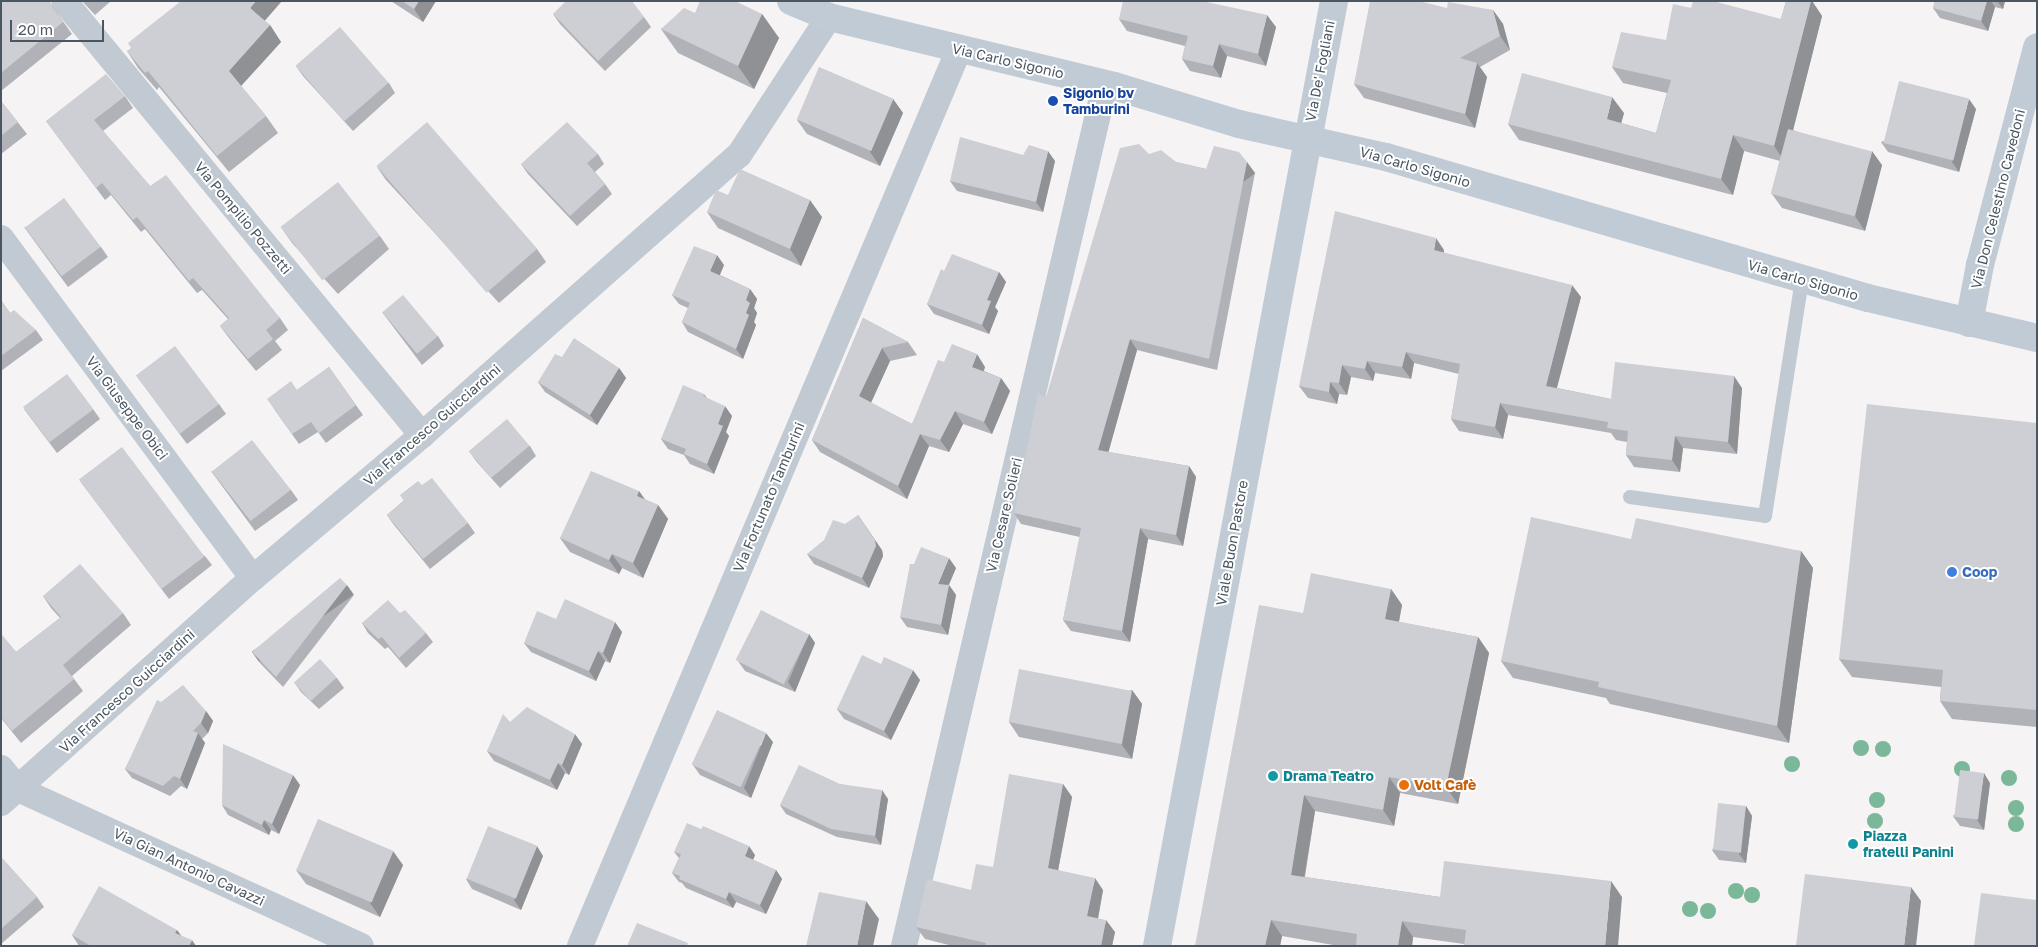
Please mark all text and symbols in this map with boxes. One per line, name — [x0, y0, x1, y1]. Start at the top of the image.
scale bar — [12, 10, 106, 42]
street label: Via De' Fogliani — [1302, 19, 1338, 123]
text: 20 m — [18, 20, 53, 38]
street label: Via Carlo Sigonio — [950, 40, 1066, 82]
place label: Sigonio bv Tamburini — [1063, 85, 1134, 118]
marker: Sigonio bv Tamburini — [1047, 95, 1059, 107]
street label: Via Don Celestino Cavedoni — [1968, 107, 2028, 291]
street label: Via Carlo Sigonio — [1358, 143, 1472, 191]
street label: Via Pompilio Pozzetti — [191, 158, 295, 278]
street label: Via Carlo Sigonio — [1746, 256, 1860, 304]
street label: Via Giuseppe Obici — [83, 353, 171, 463]
street label: Via Francesco Guicciardini — [360, 361, 504, 489]
street label: Via Fortunato Tamburini — [730, 420, 808, 574]
street label: Via Cesare Solieri — [983, 456, 1025, 574]
street label: Viale Buon Pastore — [1213, 479, 1251, 607]
place label: Coop — [1962, 564, 1997, 580]
marker: Coop — [1946, 566, 1958, 578]
street label: Via Francesco Guicciardini — [56, 626, 198, 756]
place label: Drama Teatro — [1283, 768, 1374, 784]
marker: Drama Teatro — [1267, 770, 1279, 782]
place label: Volt Cafè — [1414, 777, 1476, 793]
marker: Volt Cafè — [1398, 779, 1410, 791]
street label: Via Gian Antonio Cavazzi — [111, 825, 267, 909]
place label: Piazza fratelli Panini — [1863, 828, 1954, 860]
marker: Piazza fratelli Panini — [1847, 838, 1859, 850]

